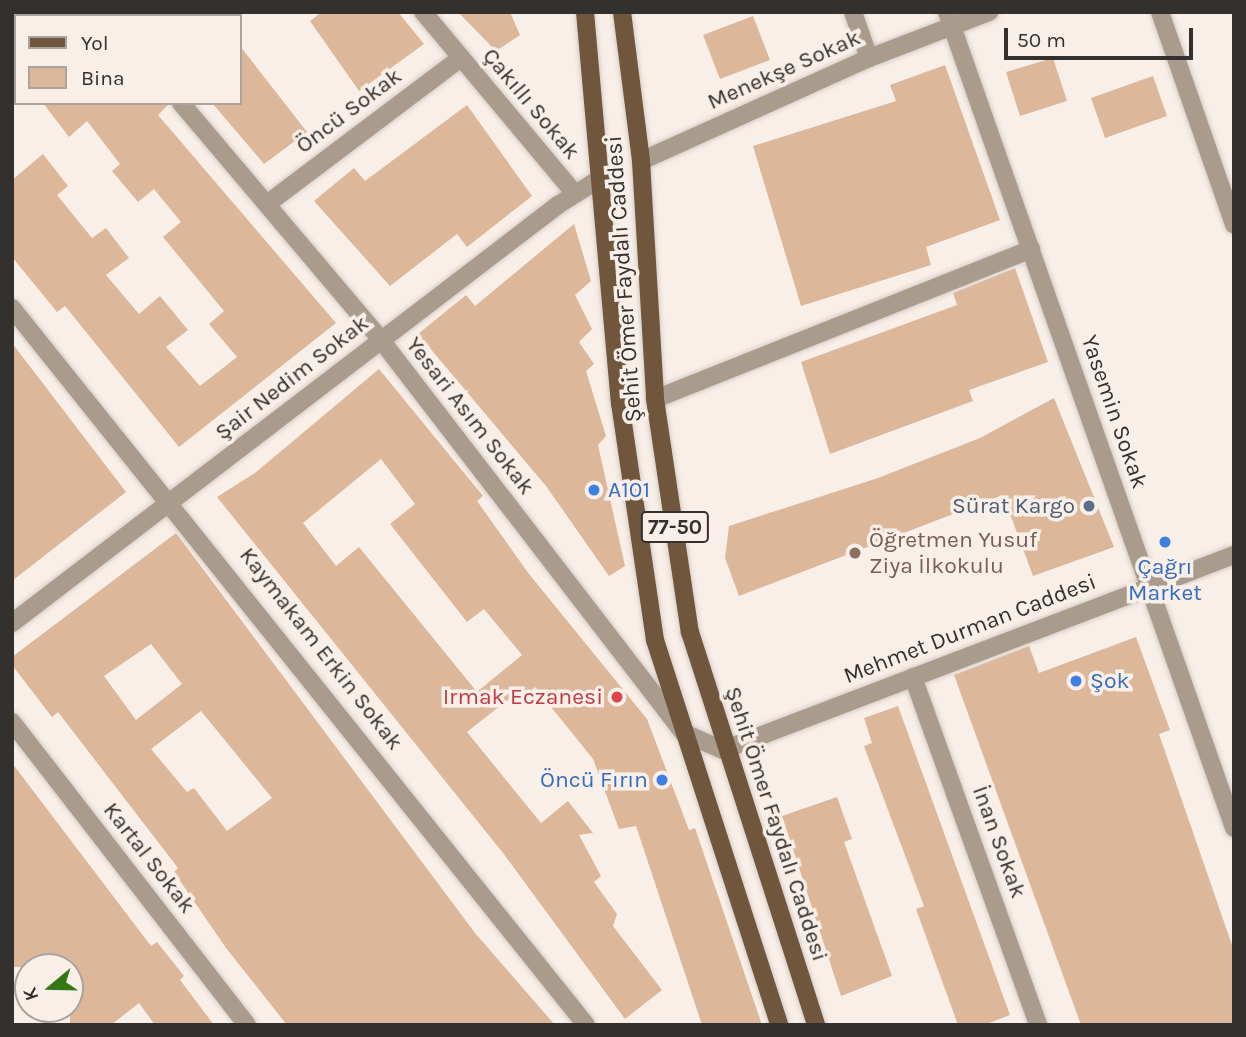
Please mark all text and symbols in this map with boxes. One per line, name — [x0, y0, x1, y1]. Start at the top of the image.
legend — [14, 14, 242, 105]
scale bar — [1008, 14, 1197, 58]
street label: Menekşe Sokak — [703, 24, 865, 116]
text: 50 m — [1017, 28, 1066, 52]
text: Yol — [81, 31, 109, 55]
street label: Çakıllı Sokak — [476, 43, 586, 165]
street label: Öncü Sokak — [291, 62, 407, 160]
text: Bina — [81, 66, 125, 90]
street label: Şehit Ömer Faydalı Caddesi — [600, 135, 648, 423]
street label: Şair Nedim Sokak — [210, 309, 374, 447]
street label: Yesari Asım Sokak — [400, 332, 540, 500]
street label: Yasemin Sokak — [1075, 332, 1153, 492]
place label: A101 — [608, 476, 650, 504]
marker: A101 — [586, 482, 602, 498]
place label: Sürat Kargo — [952, 492, 1075, 520]
marker: Sürat Kargo — [1081, 498, 1097, 514]
road number: 77-50 — [640, 510, 710, 544]
place label: Öğretmen Yusuf Ziya İlkokulu — [869, 526, 1037, 580]
marker: Çağrı Market — [1157, 534, 1173, 550]
street label: Kaymakam Erkin Sokak — [233, 542, 409, 756]
marker: Öğretmen Yusuf Ziya İlkokulu — [847, 545, 863, 561]
place label: Çağrı Market — [1128, 553, 1202, 607]
street label: Mehmet Durman Caddesi — [840, 568, 1100, 690]
place label: Şok — [1090, 667, 1129, 695]
marker: Şok — [1068, 673, 1084, 689]
place label: Irmak Eczanesi — [443, 683, 603, 711]
street label: Şehit Ömer Faydalı Caddesi — [719, 683, 833, 965]
marker: Irmak Eczanesi — [609, 689, 625, 705]
place label: Öncü Fırın — [540, 766, 648, 794]
marker: Öncü Fırın — [654, 772, 670, 788]
street label: İnan Sokak — [966, 782, 1032, 902]
street label: Kartal Sokak — [97, 797, 201, 919]
north arrow — [14, 953, 84, 1023]
text: K — [19, 985, 43, 1004]

